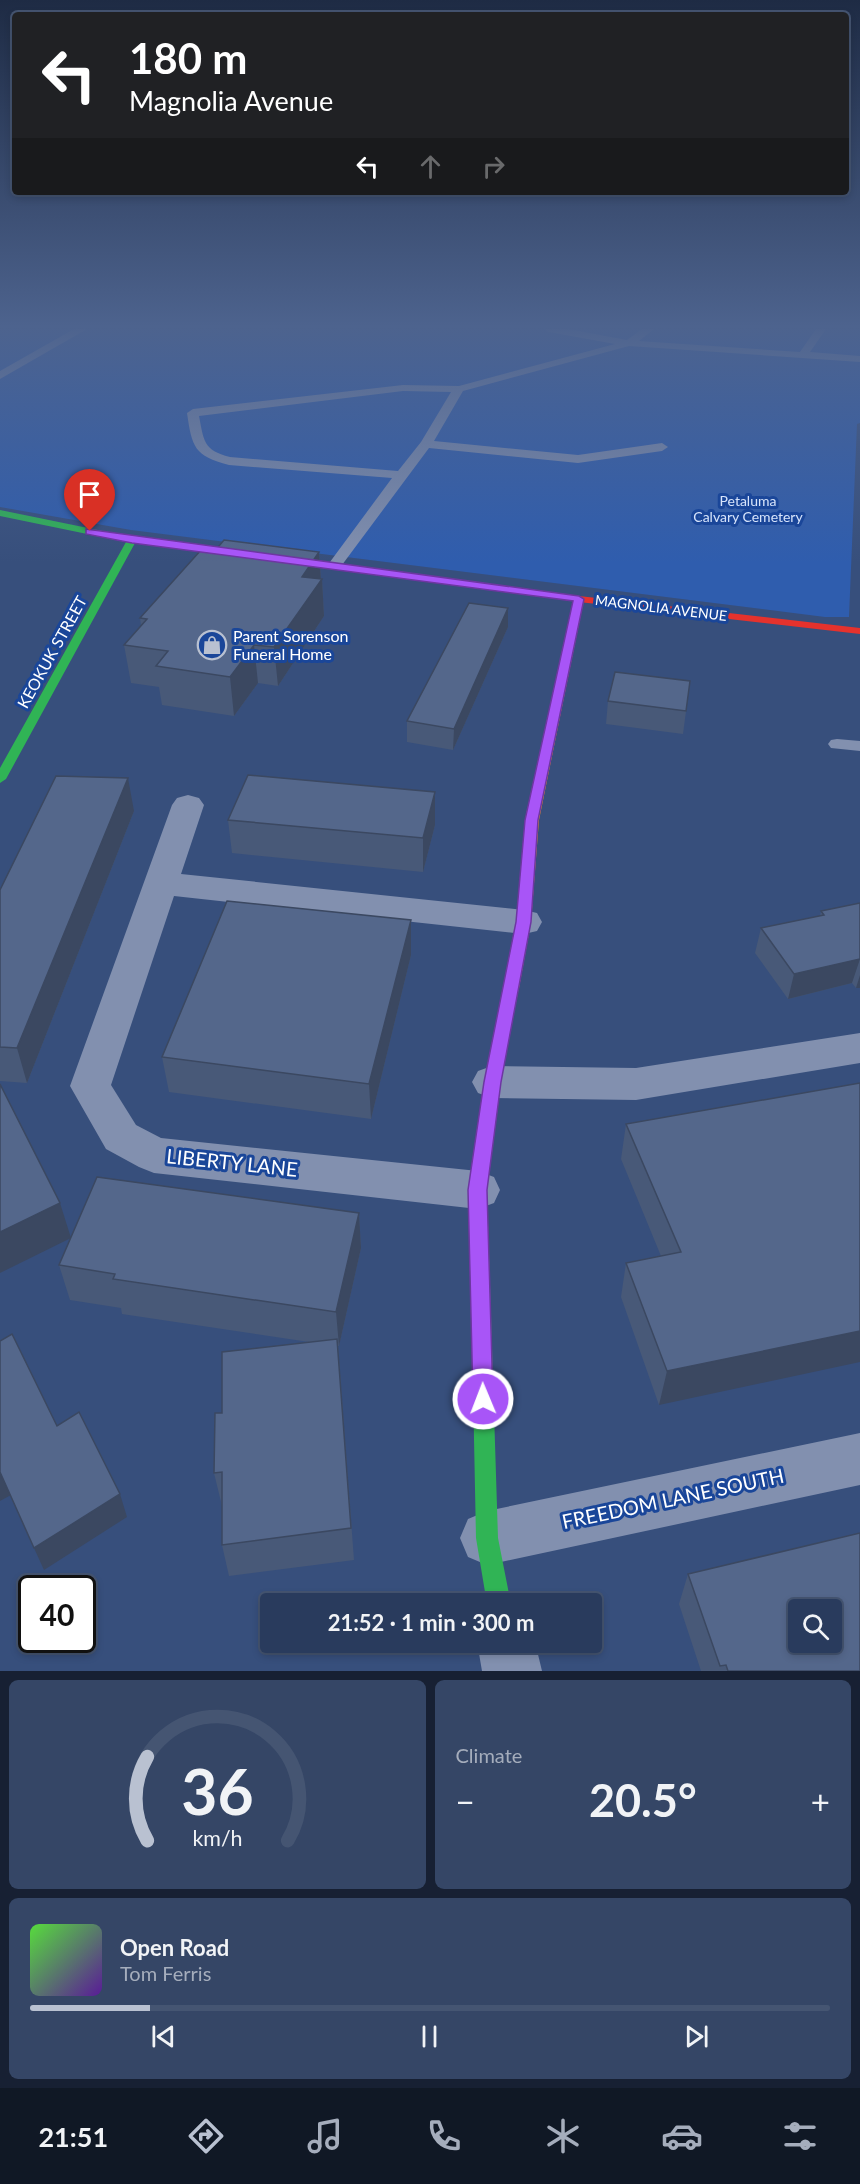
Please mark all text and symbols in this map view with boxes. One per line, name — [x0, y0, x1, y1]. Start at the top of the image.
text: 180 m — [129, 33, 247, 83]
icon: left — [30, 36, 108, 114]
text: Magnolia Avenue — [129, 84, 333, 117]
icon: left — [351, 150, 384, 183]
icon: ahead — [414, 150, 447, 183]
icon: right — [477, 150, 510, 183]
pin — [64, 469, 115, 531]
icon: arrive — [73, 478, 106, 511]
park label: Petaluma Calvary Cemetery — [693, 492, 803, 525]
street label: MAGNOLIA AVENUE — [594, 591, 728, 624]
street label: KEOKUK STREET — [13, 592, 91, 711]
place label: Parent Sorenson Funeral Home — [233, 626, 348, 663]
shop icon: Parent Sorenson Funeral Home — [196, 629, 228, 661]
street label: LIBERTY LANE — [165, 1143, 299, 1181]
position arrow — [451, 1367, 515, 1431]
street label: FREEDOM LANE SOUTH — [560, 1463, 786, 1533]
speed limit sign: 40 — [18, 1575, 96, 1653]
map controls — [788, 1599, 842, 1653]
button: search — [788, 1599, 842, 1653]
text: 21:52 · 1 min · 300 m — [328, 1609, 534, 1636]
text: Climate — [456, 1743, 522, 1767]
text: 36 — [181, 1753, 253, 1828]
text: 20.5° — [589, 1773, 697, 1827]
text: − — [456, 1781, 475, 1821]
text: + — [811, 1781, 830, 1821]
text: km/h — [192, 1826, 242, 1852]
text: Open Road — [120, 1934, 229, 1961]
text: Tom Ferris — [120, 1961, 211, 1985]
icon: previous — [147, 2020, 180, 2053]
icon: pause — [413, 2020, 446, 2053]
icon: next — [680, 2020, 713, 2053]
icon: directions — [185, 2115, 227, 2157]
icon: music — [304, 2115, 346, 2157]
icon: phone — [423, 2115, 465, 2157]
icon: climate — [542, 2115, 584, 2157]
icon: car — [661, 2115, 703, 2157]
icon: filters — [779, 2115, 821, 2157]
text: 21:51 — [38, 2120, 108, 2153]

